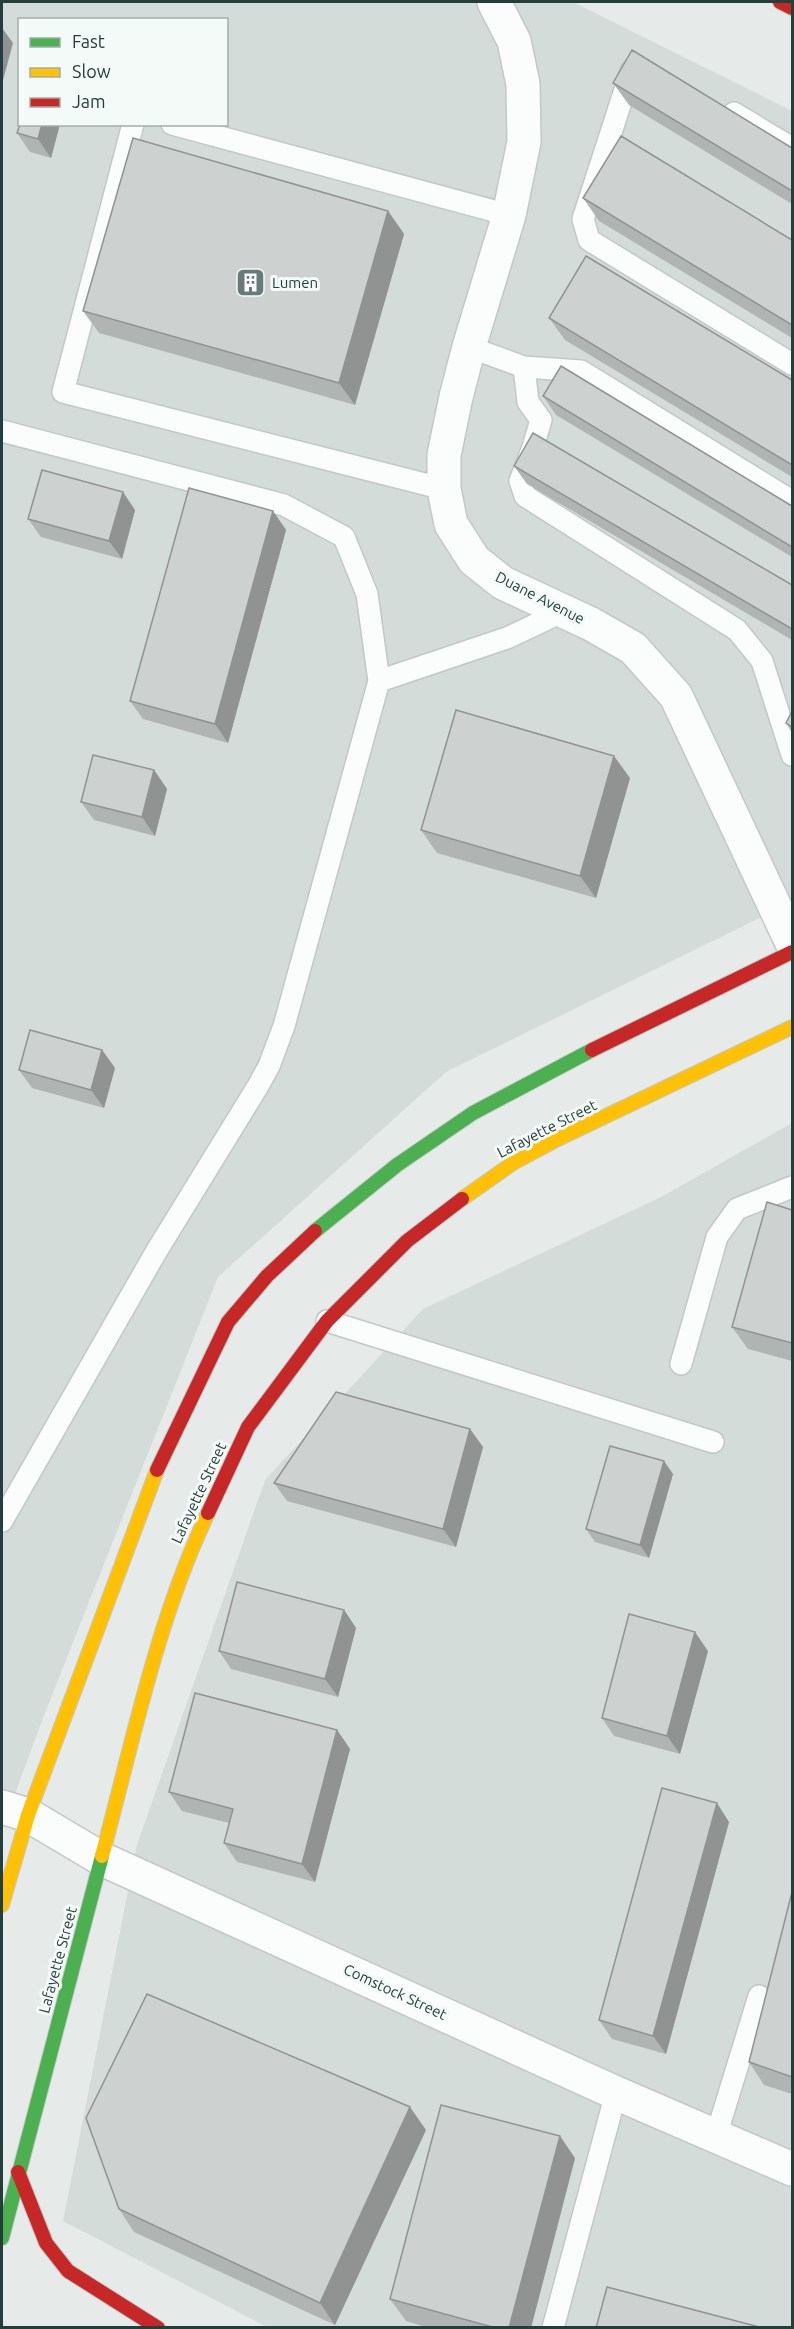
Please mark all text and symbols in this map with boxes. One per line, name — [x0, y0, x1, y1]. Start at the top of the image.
legend — [18, 18, 228, 126]
text: Fast — [72, 31, 105, 51]
text: Slow — [72, 61, 111, 81]
text: Jam — [72, 91, 106, 111]
building icon: Lumen — [235, 267, 267, 299]
place label: Lumen — [272, 274, 318, 291]
street label: Duane Avenue — [493, 568, 588, 627]
street label: Lafayette Street — [494, 1096, 600, 1161]
street label: Lafayette Street — [168, 1439, 229, 1546]
street label: Lafayette Street — [35, 1905, 80, 2015]
street label: Comstock Street — [341, 1960, 450, 2023]

